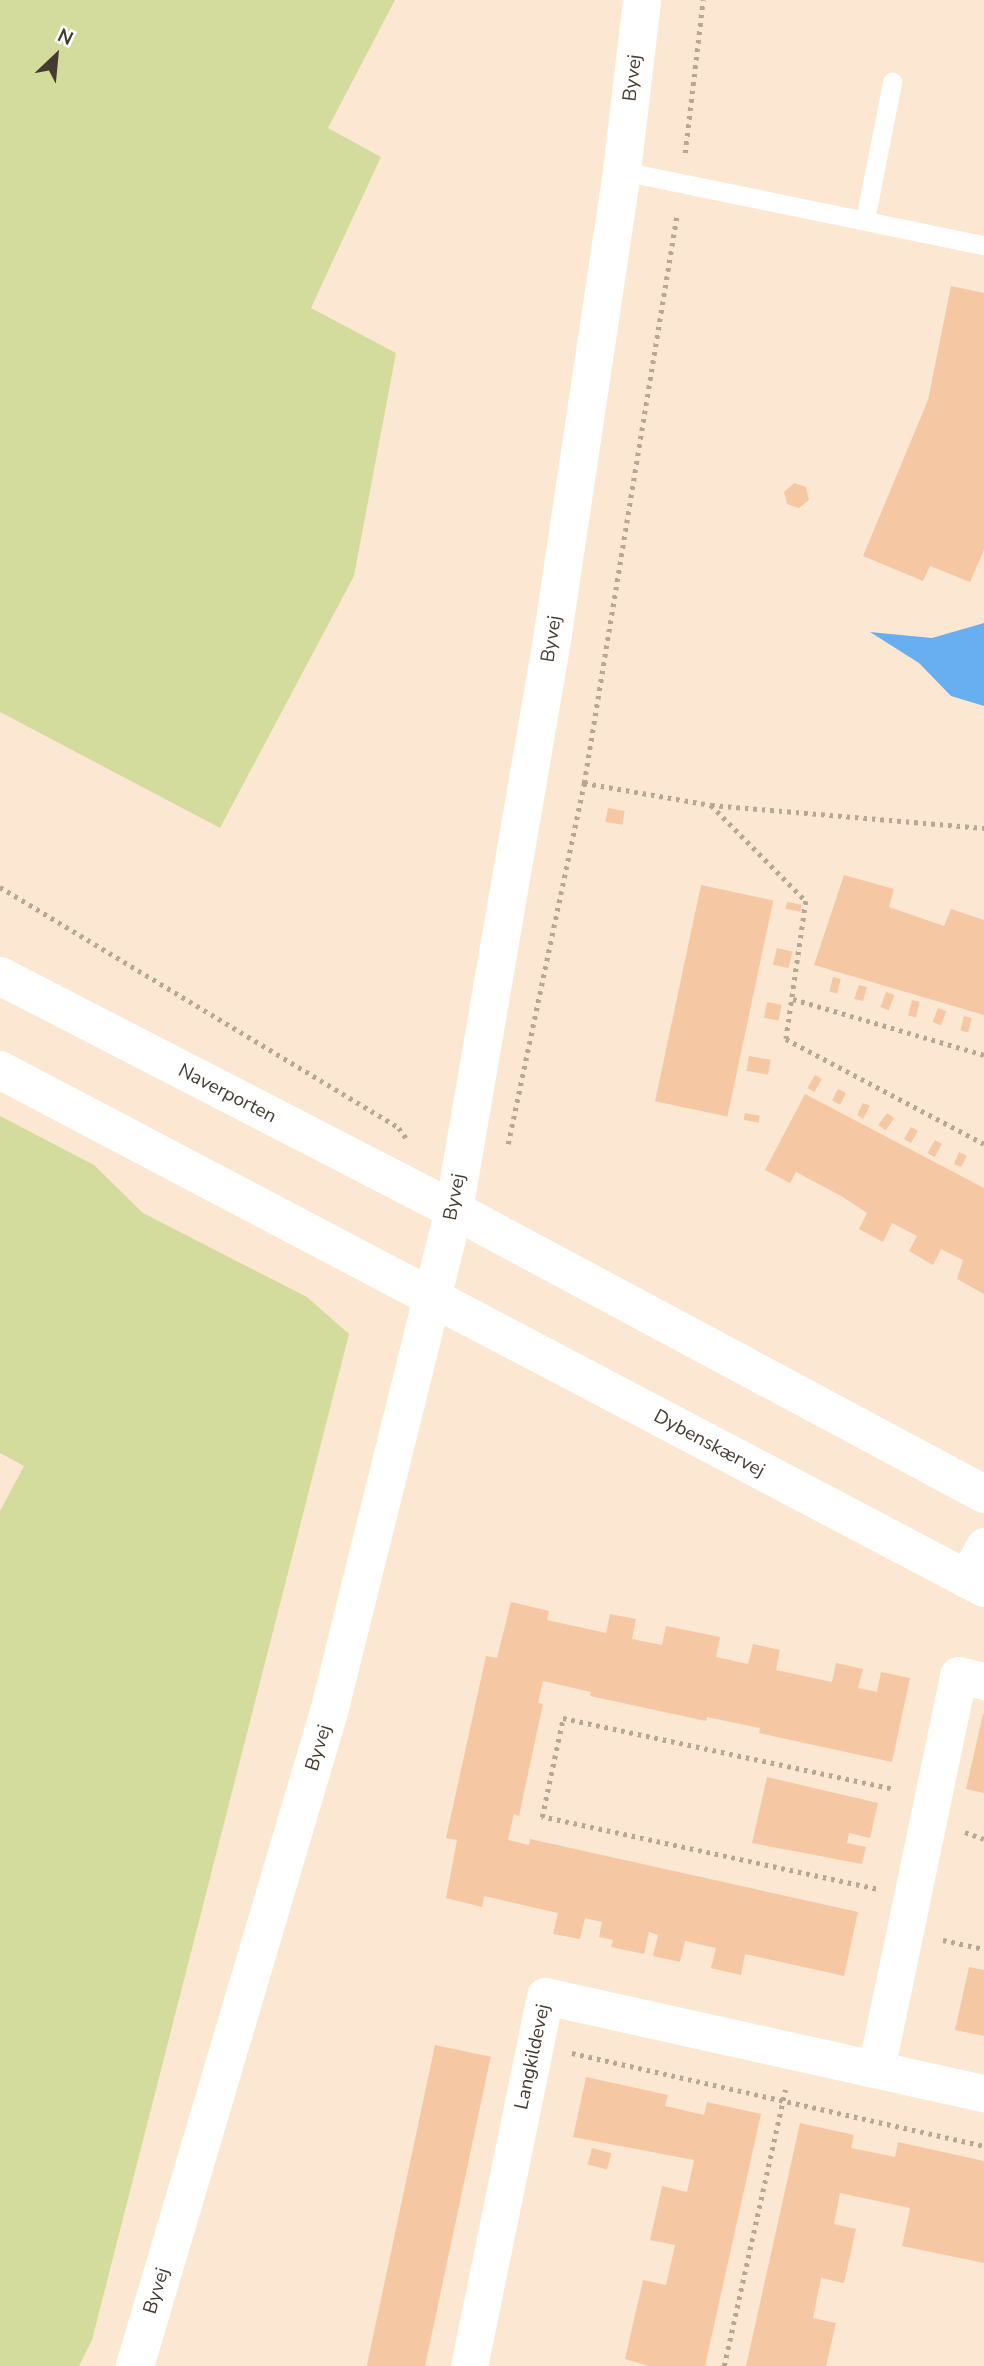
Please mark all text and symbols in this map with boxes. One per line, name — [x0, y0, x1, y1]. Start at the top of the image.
north arrow — [21, 21, 91, 91]
text: N — [53, 22, 77, 52]
street label: Byvej — [619, 53, 647, 103]
street label: Byvej — [537, 614, 567, 664]
street label: Naverporten — [174, 1060, 280, 1128]
street label: Byvej — [439, 1172, 471, 1222]
street label: Dybenskærvej — [650, 1405, 768, 1483]
street label: Byvej — [301, 1722, 337, 1774]
street label: Langkildevej — [511, 2002, 555, 2112]
street label: Byvej — [139, 2265, 175, 2317]

